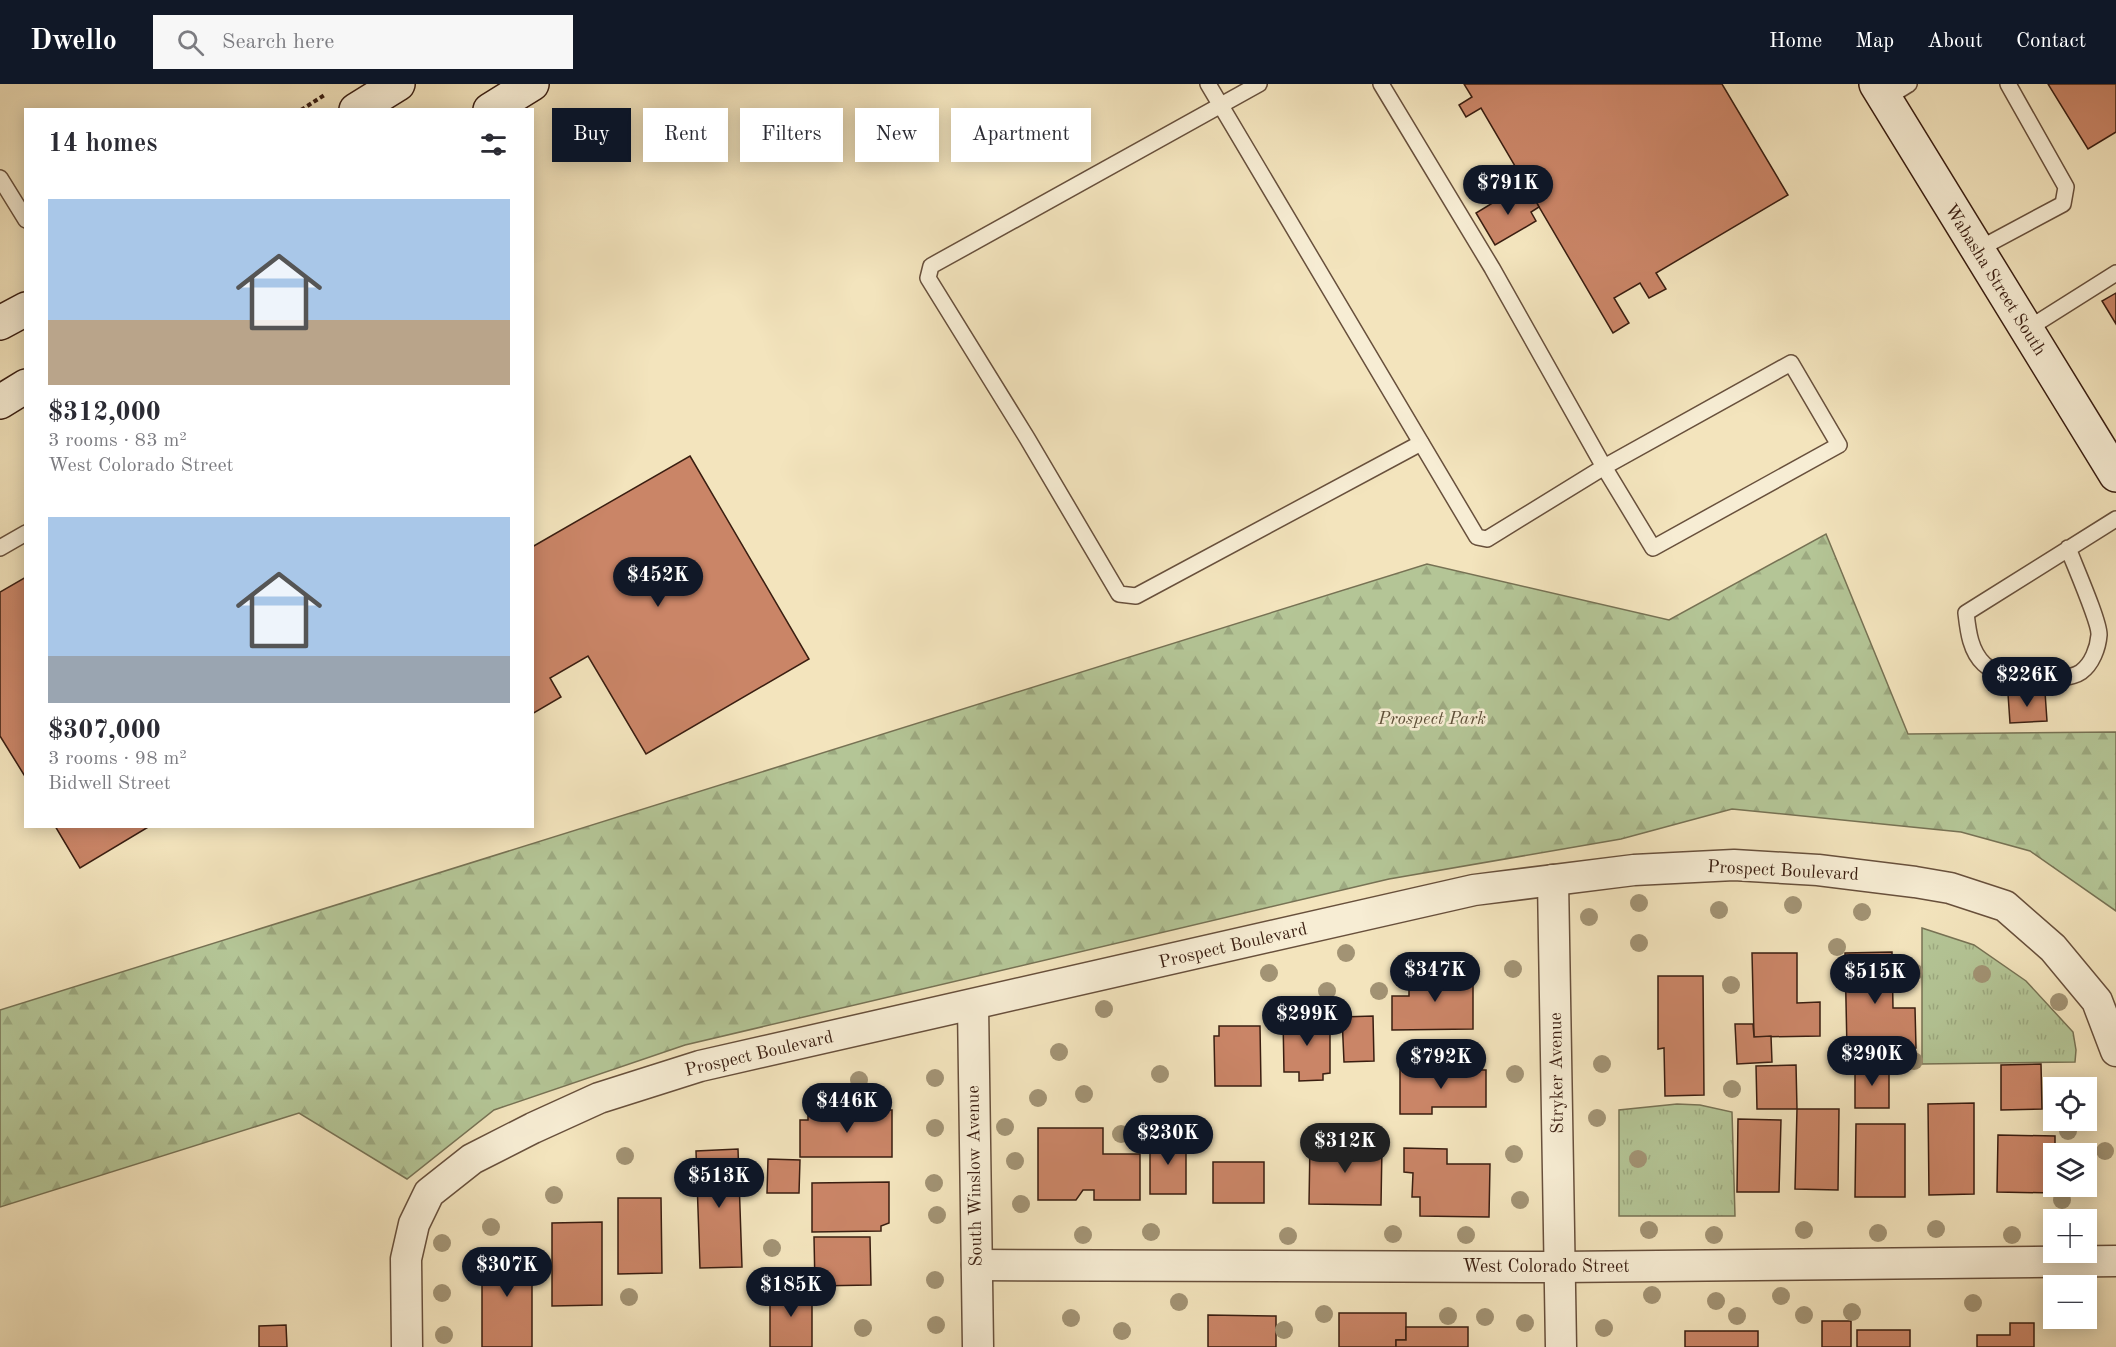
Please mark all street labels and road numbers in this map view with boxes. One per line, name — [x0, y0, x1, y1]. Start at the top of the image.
street label: Wabasha Street South — [1941, 201, 2049, 359]
street label: Prospect Boulevard — [1707, 858, 1859, 884]
street label: Prospect Boulevard — [1157, 920, 1309, 972]
street label: Stryker Avenue — [1547, 1012, 1567, 1134]
street label: Prospect Boulevard — [683, 1028, 835, 1080]
street label: South Winslow Avenue — [964, 1085, 986, 1267]
street label: West Colorado Street — [1462, 1258, 1630, 1276]

